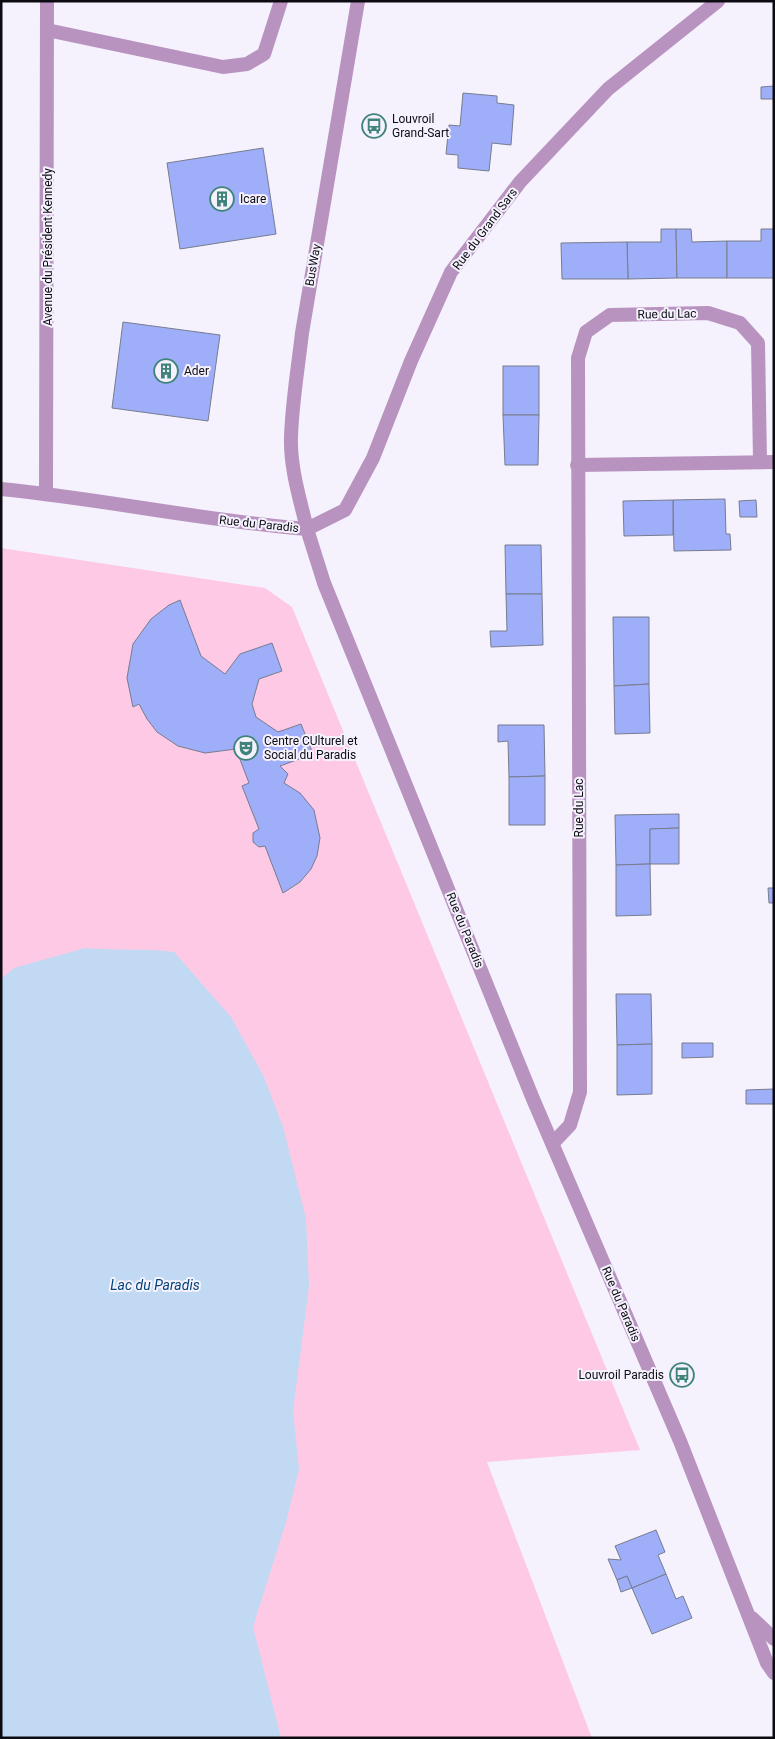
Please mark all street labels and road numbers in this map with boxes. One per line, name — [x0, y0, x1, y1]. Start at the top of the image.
street label: Avenue du Président Kennedy — [41, 168, 55, 326]
street label: Rue du Grand Sars — [450, 185, 520, 273]
street label: BusWay — [302, 242, 324, 287]
street label: Rue du Lac — [637, 306, 697, 322]
street label: Rue du Paradis — [218, 513, 300, 535]
street label: Rue du Lac — [572, 779, 586, 837]
street label: Rue du Paradis — [444, 890, 486, 970]
street label: Rue du Paradis — [599, 1264, 643, 1344]

